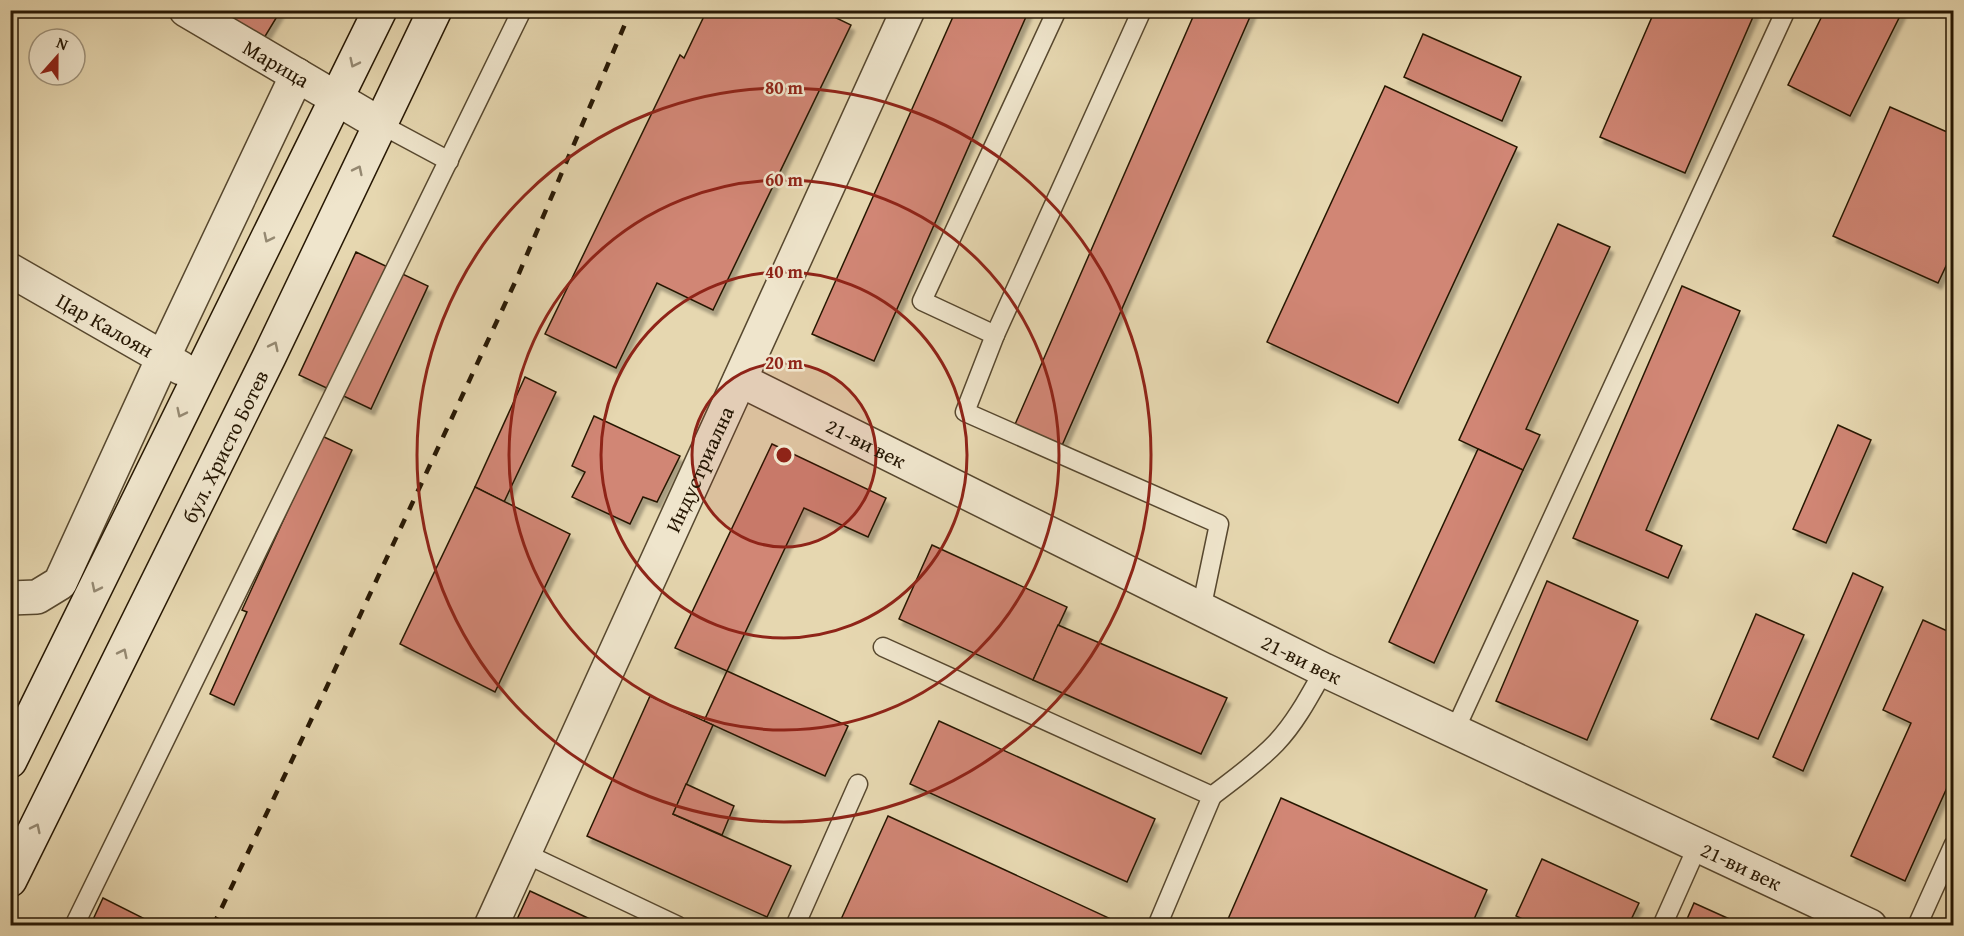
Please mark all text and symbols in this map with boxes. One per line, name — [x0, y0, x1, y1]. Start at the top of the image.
north arrow — [27, 27, 87, 87]
text: N — [53, 30, 72, 56]
street label: Марица — [238, 32, 316, 95]
one-way arrow — [350, 57, 361, 67]
text: 80 m — [765, 74, 804, 101]
one-way arrow — [351, 166, 363, 177]
text: 60 m — [765, 166, 804, 193]
one-way arrow — [263, 232, 275, 243]
text: 40 m — [765, 258, 804, 285]
street label: Цар Калоян — [51, 285, 160, 365]
one-way arrow — [267, 342, 279, 353]
text: 20 m — [765, 349, 804, 376]
street label: бул. Христо Ботев — [174, 364, 276, 528]
street label: Индустриална — [657, 401, 741, 537]
one-way arrow — [177, 406, 189, 417]
street label: 21-ви век — [821, 410, 912, 476]
centre of rings — [774, 445, 794, 465]
one-way arrow — [92, 582, 104, 593]
street label: 21-ви век — [1256, 626, 1347, 692]
one-way arrow — [115, 648, 127, 659]
one-way arrow — [29, 823, 41, 834]
street label: 21-ви век — [1696, 833, 1787, 898]

